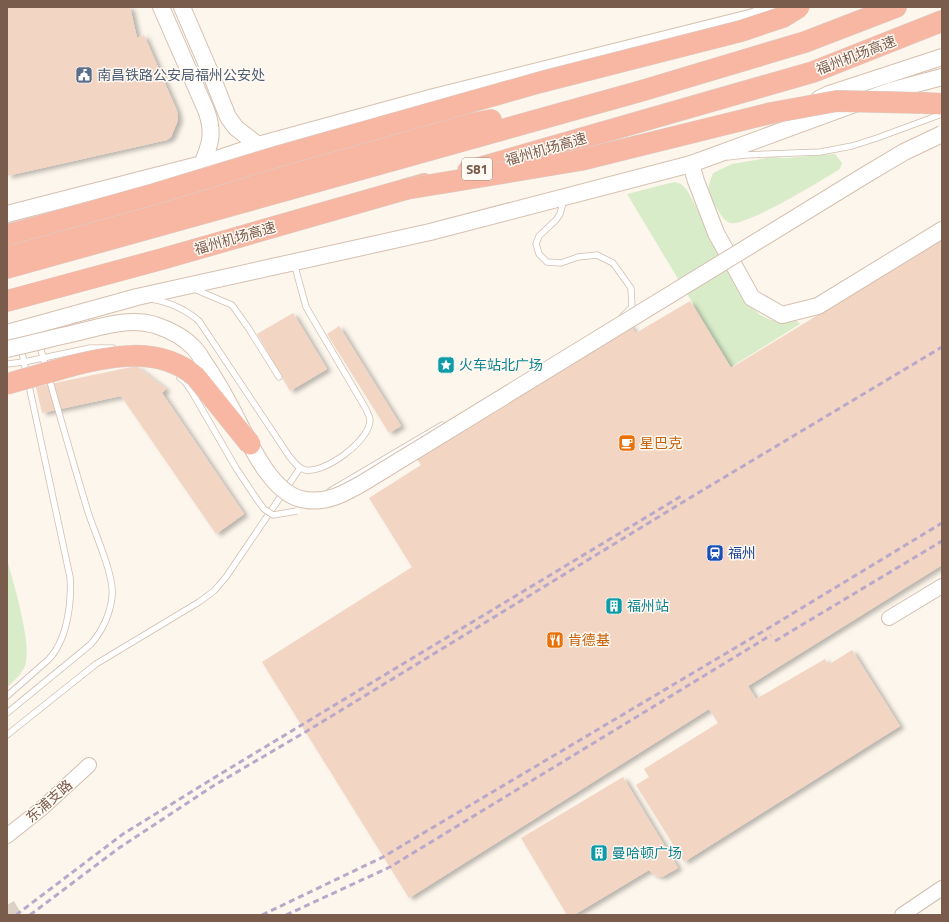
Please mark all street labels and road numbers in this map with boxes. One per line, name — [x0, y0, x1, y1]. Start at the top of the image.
street label: 福州机场高速 — [813, 30, 899, 79]
street label: 福州机场高速 — [503, 127, 589, 170]
road number: S81 — [462, 158, 492, 180]
street label: 福州机场高速 — [192, 216, 278, 259]
street label: 东浦支路 — [21, 774, 77, 827]

